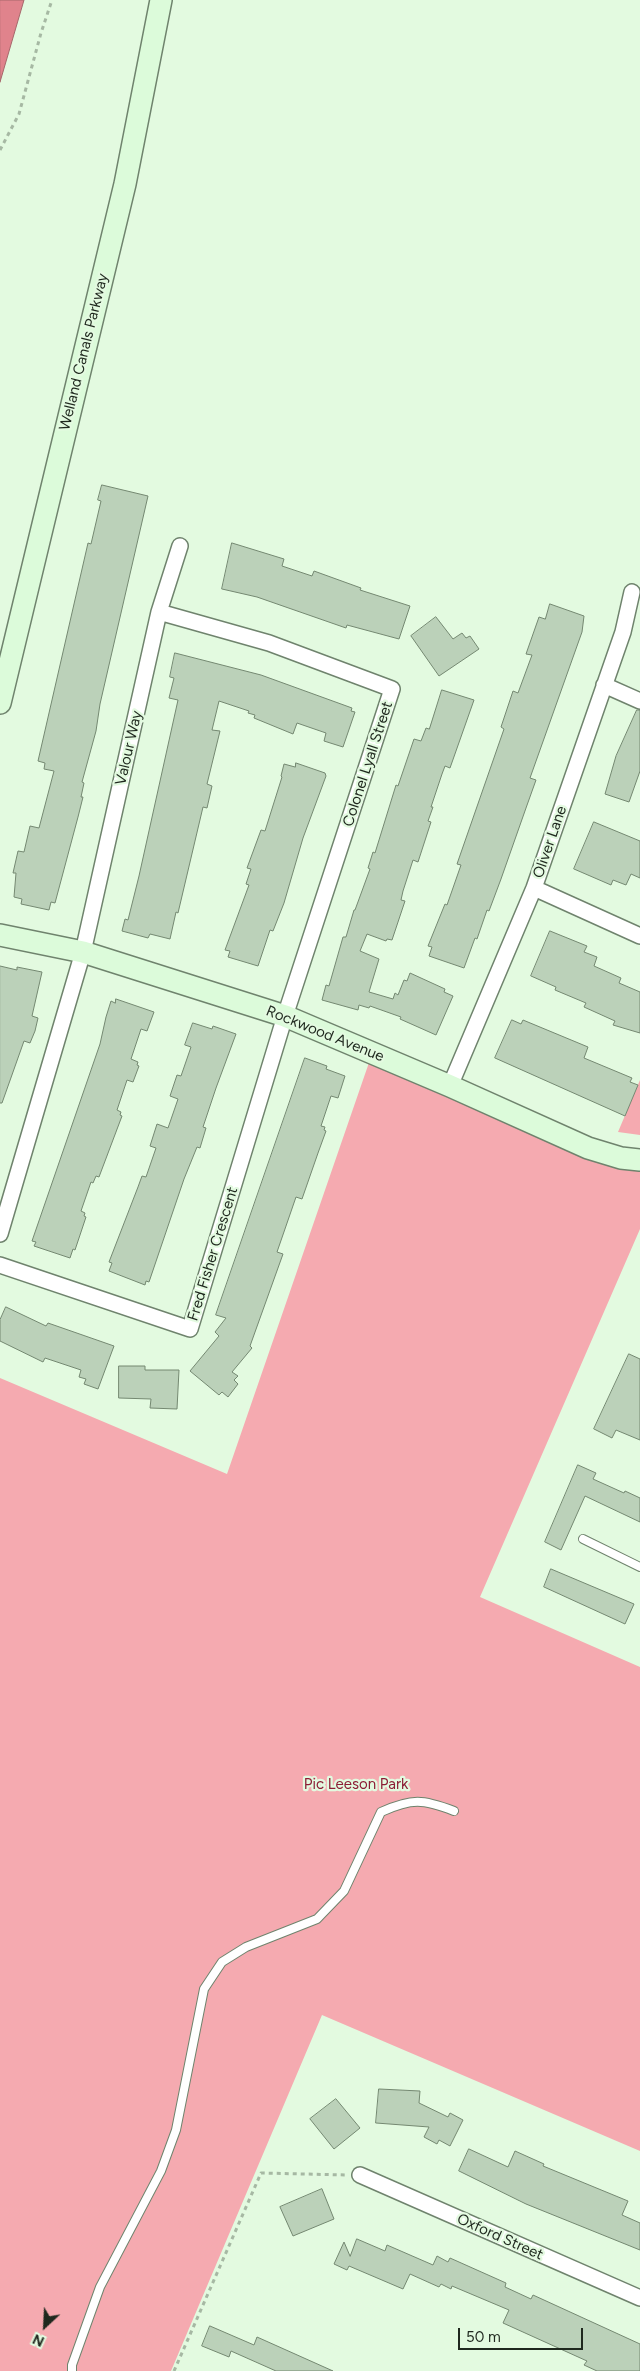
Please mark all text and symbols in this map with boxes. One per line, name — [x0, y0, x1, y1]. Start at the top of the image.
street label: Welland Canals Parkway — [56, 272, 112, 432]
street label: Colonel Lyall Street — [339, 699, 397, 829]
street label: Valour Way — [112, 709, 146, 787]
street label: Oliver Lane — [529, 804, 571, 880]
street label: Rockwood Avenue — [263, 1002, 387, 1066]
street label: Fred Fisher Crescent — [184, 1185, 242, 1323]
park label: Pic Leeson Park — [304, 1776, 408, 1794]
street label: Oxford Street — [454, 2210, 546, 2264]
north arrow — [20, 2301, 70, 2351]
scale bar — [460, 2318, 585, 2350]
text: 50 m — [466, 2328, 501, 2346]
text: N — [30, 2330, 47, 2350]

